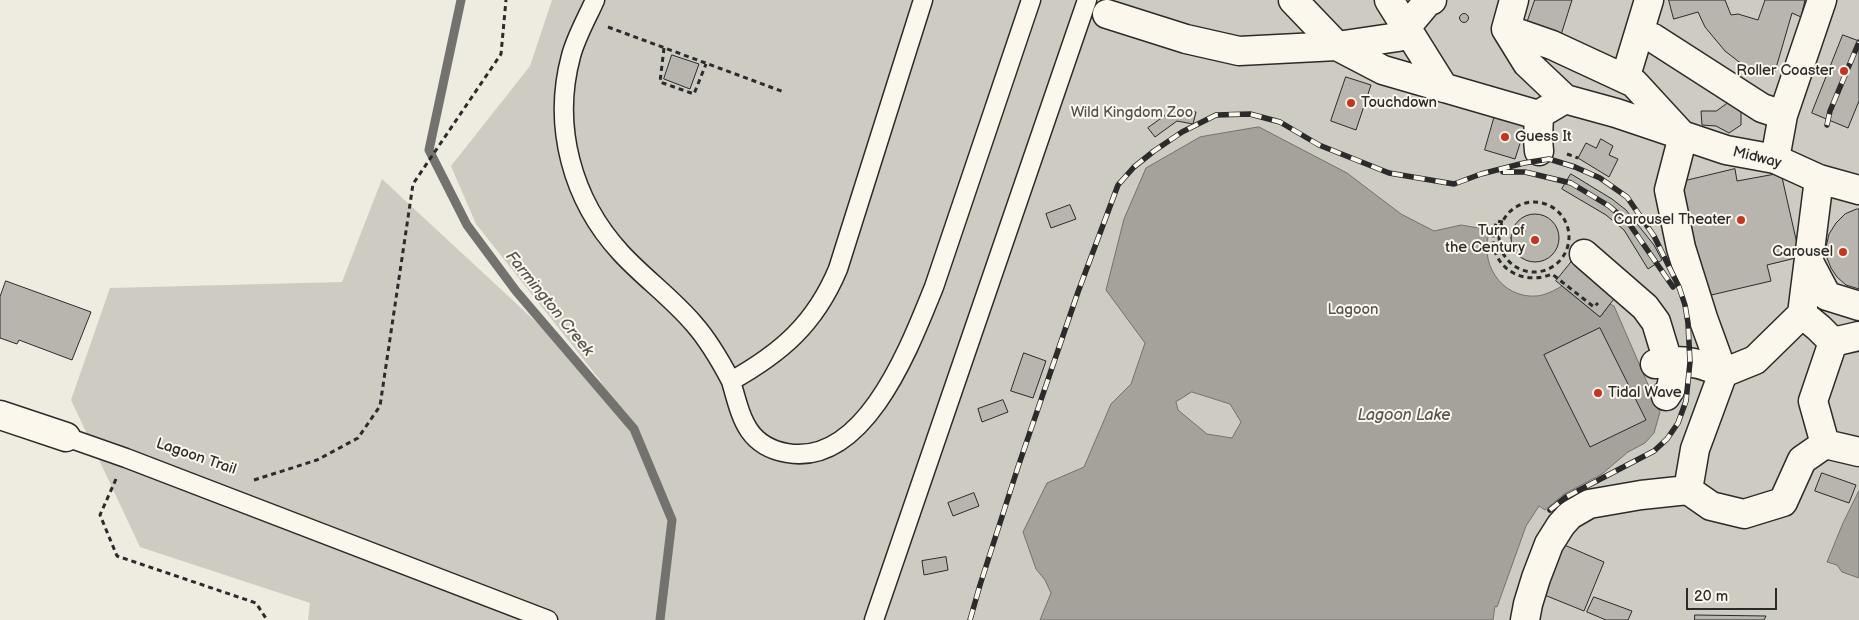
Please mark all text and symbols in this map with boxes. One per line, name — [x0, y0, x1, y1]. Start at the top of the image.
place label: Roller Coaster — [1736, 62, 1834, 80]
marker: Roller Coaster — [1838, 65, 1850, 77]
place label: Touchdown — [1361, 94, 1437, 112]
marker: Touchdown — [1345, 97, 1357, 109]
park label: Wild Kingdom Zoo — [1071, 104, 1193, 122]
place label: Guess It — [1515, 128, 1572, 146]
marker: Guess It — [1499, 131, 1511, 143]
street label: Midway — [1731, 143, 1783, 173]
place label: Carousel Theater — [1614, 211, 1731, 229]
marker: Carousel Theater — [1735, 214, 1747, 226]
place label: Turn of the Century — [1445, 222, 1525, 257]
marker: Turn of the Century — [1529, 234, 1541, 246]
place label: Carousel — [1772, 243, 1833, 261]
marker: Carousel — [1837, 246, 1849, 258]
water label: Farmington Creek — [501, 248, 597, 360]
park label: Lagoon — [1328, 301, 1378, 319]
place label: Tidal Wave — [1608, 384, 1682, 402]
marker: Tidal Wave — [1592, 387, 1604, 399]
water label: Lagoon Lake — [1358, 406, 1450, 426]
street label: Lagoon Trail — [154, 435, 238, 479]
scale bar — [1689, 578, 1780, 610]
text: 20 m — [1694, 587, 1728, 606]

